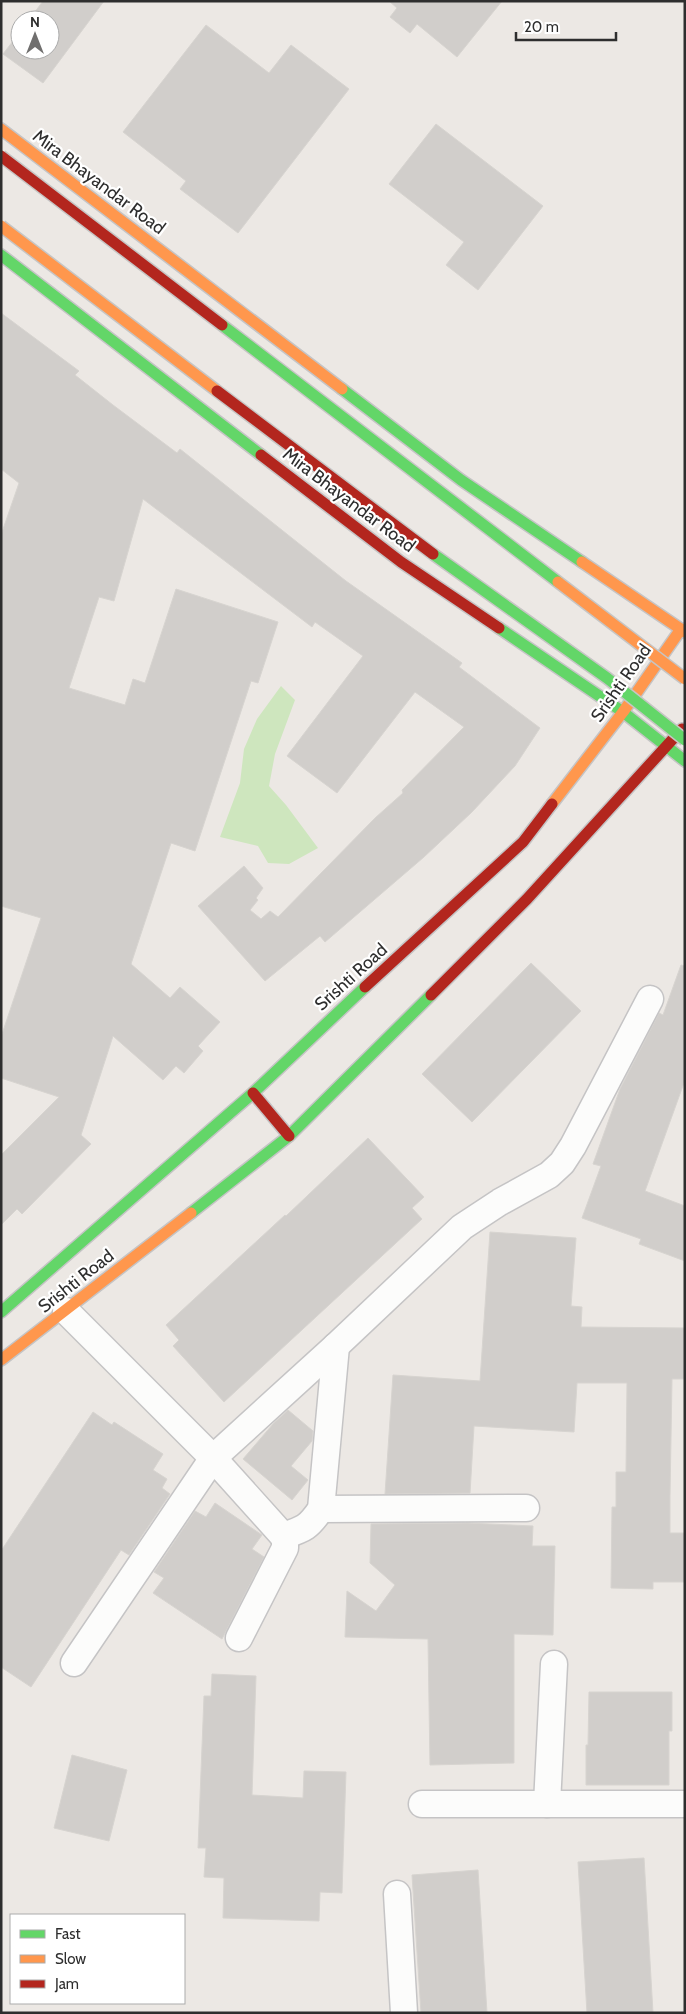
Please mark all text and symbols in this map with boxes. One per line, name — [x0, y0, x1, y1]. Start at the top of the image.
north arrow — [10, 10, 60, 60]
scale bar — [516, 10, 616, 42]
text: N — [30, 13, 40, 31]
text: 20 m — [524, 18, 559, 36]
street label: Mira Bhayandar Road — [28, 125, 170, 239]
street label: Mira Bhayandar Road — [278, 443, 420, 557]
street label: Srishti Road — [586, 640, 656, 726]
street label: Srishti Road — [310, 939, 392, 1015]
street label: Srishti Road — [34, 1245, 118, 1317]
legend — [10, 1914, 185, 2004]
text: Fast — [55, 1925, 80, 1943]
text: Slow — [55, 1950, 86, 1968]
text: Jam — [54, 1975, 79, 1993]

